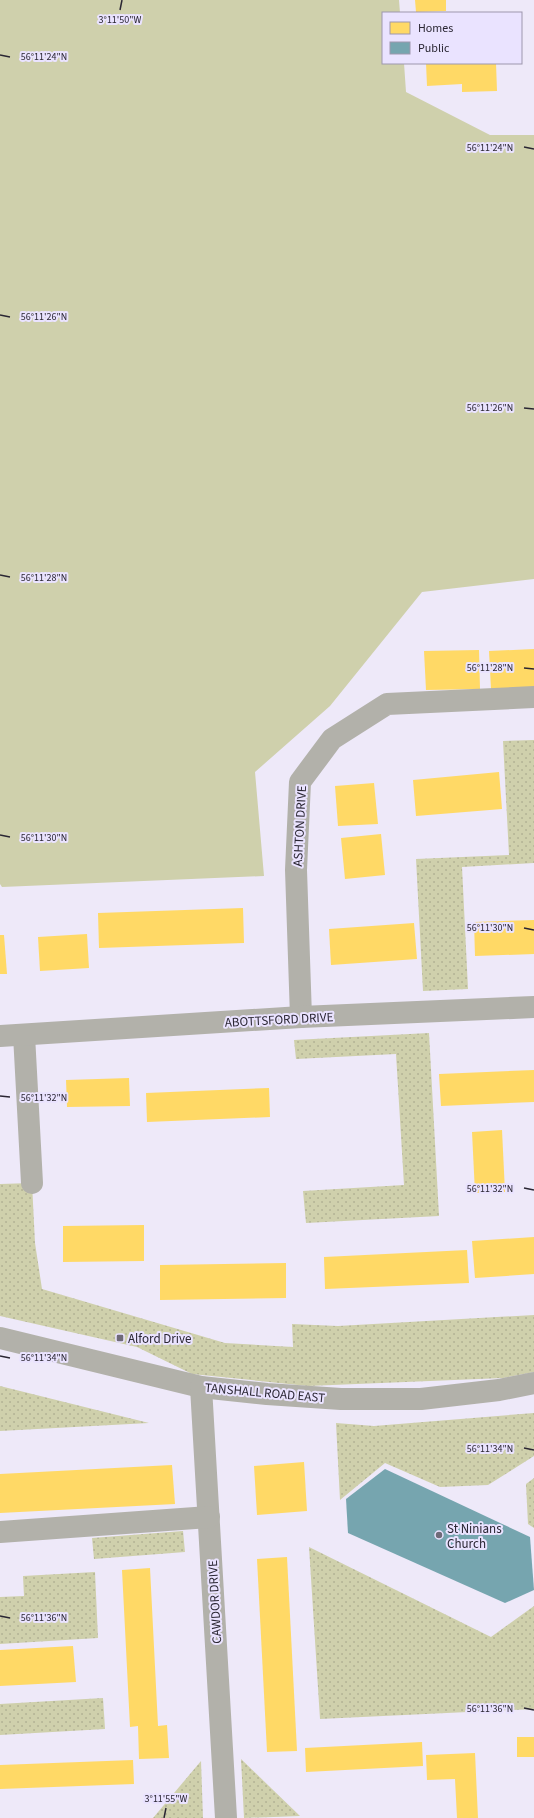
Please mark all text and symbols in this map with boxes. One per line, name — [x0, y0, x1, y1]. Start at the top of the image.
legend — [382, 12, 522, 64]
text: 3°11'50"W — [99, 13, 142, 27]
text: Homes — [418, 20, 453, 37]
text: Public — [418, 40, 450, 57]
text: 56°11'24"N — [21, 50, 67, 64]
text: 56°11'24"N — [467, 141, 513, 155]
text: 56°11'26"N — [21, 310, 67, 324]
text: 56°11'26"N — [467, 401, 513, 415]
text: 56°11'28"N — [21, 571, 67, 585]
text: 56°11'28"N — [467, 661, 513, 675]
street label: ASHTON DRIVE — [289, 785, 311, 867]
text: 56°11'30"N — [21, 831, 67, 845]
text: 56°11'30"N — [467, 921, 513, 935]
street label: ABOTTSFORD DRIVE — [224, 1008, 334, 1032]
text: 56°11'32"N — [21, 1091, 67, 1105]
text: 56°11'32"N — [467, 1182, 513, 1196]
place label: Alford Drive — [128, 1330, 191, 1348]
marker: Alford Drive — [115, 1333, 125, 1343]
text: 56°11'34"N — [21, 1351, 67, 1365]
street label: TANSHALL ROAD EAST — [204, 1379, 326, 1407]
text: 56°11'34"N — [467, 1442, 513, 1456]
place label: St Ninians Church — [447, 1520, 502, 1553]
marker: St Ninians Church — [434, 1530, 444, 1540]
street label: CAWDOR DRIVE — [204, 1560, 226, 1644]
text: 56°11'36"N — [21, 1611, 67, 1625]
text: 56°11'36"N — [467, 1702, 513, 1716]
text: 3°11'55"W — [145, 1792, 188, 1806]

